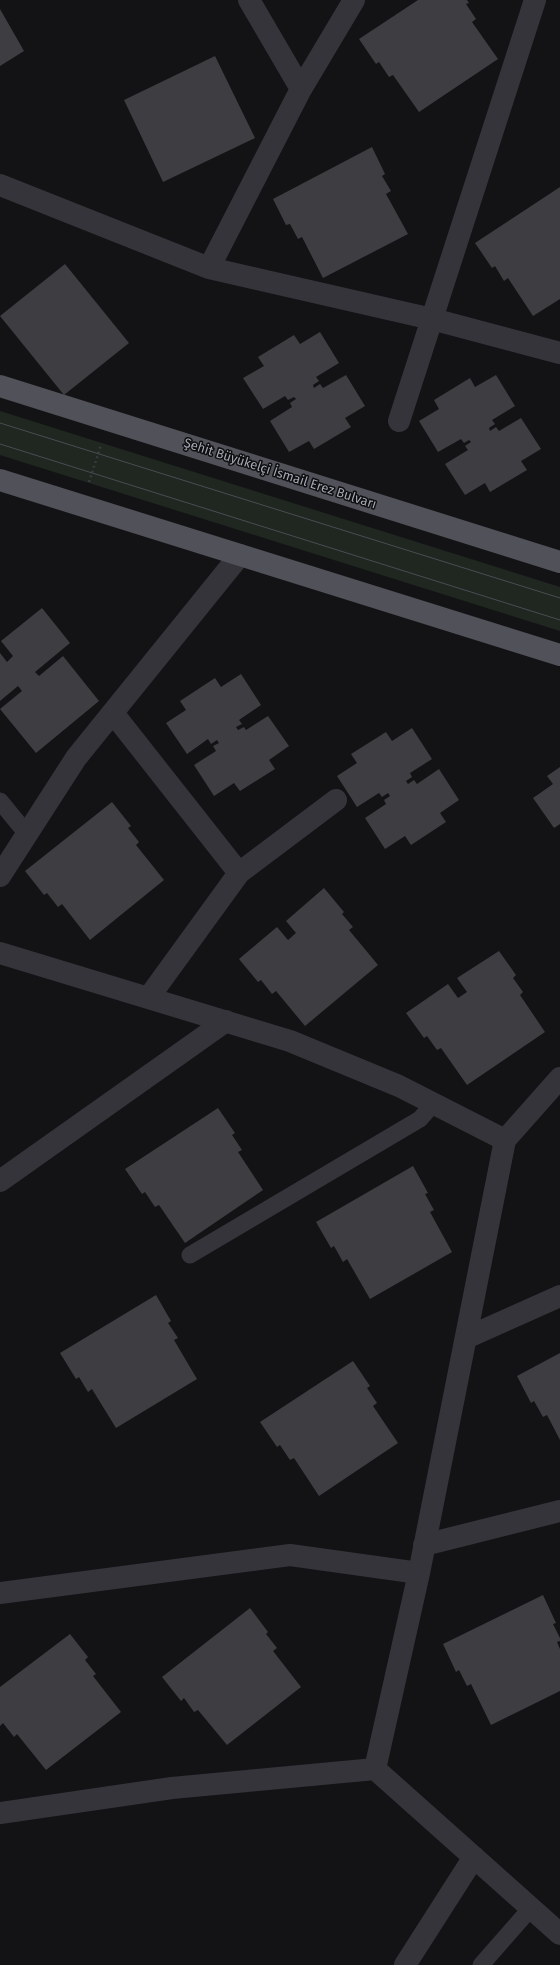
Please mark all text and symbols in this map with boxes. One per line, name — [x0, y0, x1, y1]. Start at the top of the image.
street label: Şehit Büyükelçi İsmail Erez Bulvarı — [182, 435, 378, 513]

